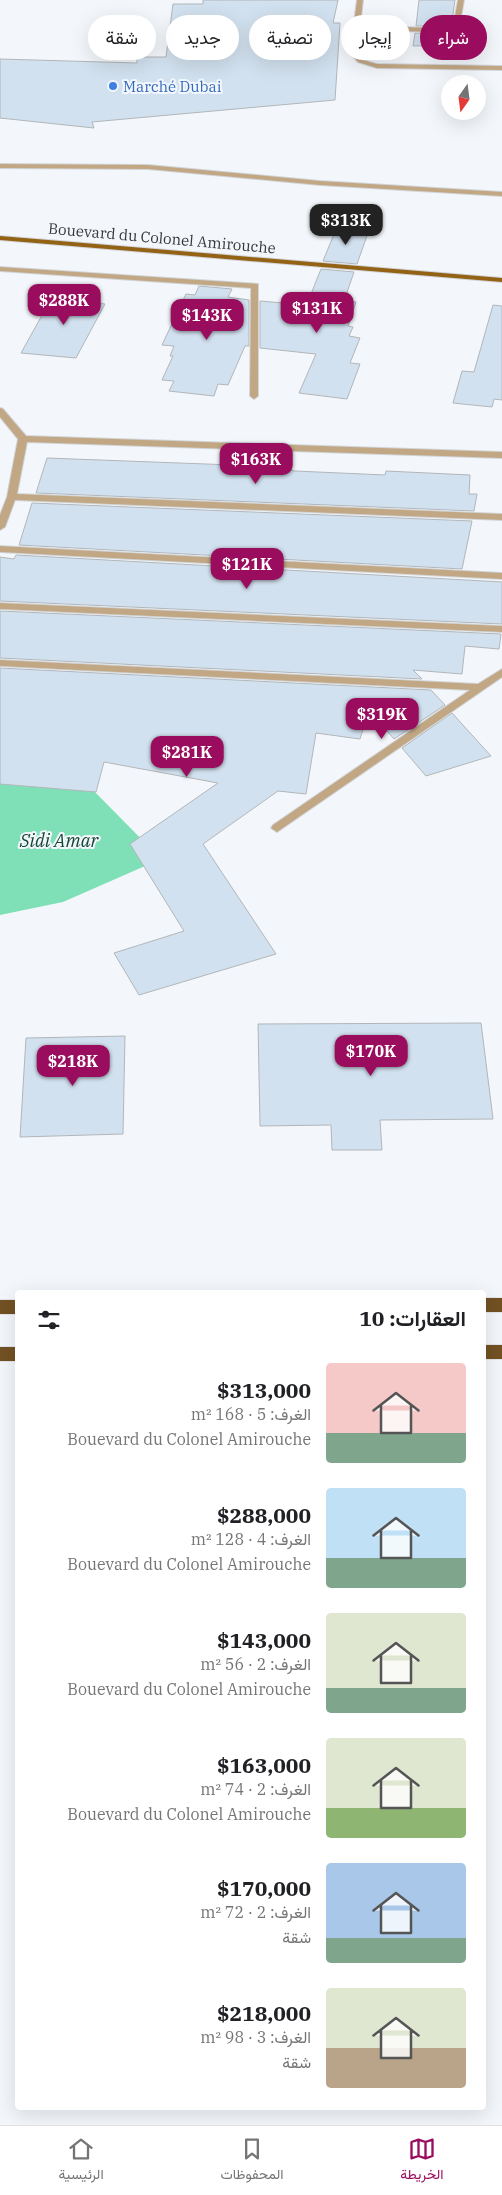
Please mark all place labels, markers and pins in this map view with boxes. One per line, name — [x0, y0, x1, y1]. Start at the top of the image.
place label: Marché Dubai — [123, 77, 222, 96]
marker: Marché Dubai — [107, 80, 119, 92]
pin: $313K — [311, 204, 381, 246]
pin: $288K — [29, 284, 99, 326]
pin: $131K — [282, 292, 352, 334]
pin: $143K — [172, 298, 242, 341]
pin: $163K — [221, 442, 291, 485]
pin: $121K — [212, 548, 282, 590]
pin: $319K — [347, 698, 417, 740]
pin: $281K — [152, 736, 222, 778]
pin: $170K — [336, 1034, 406, 1077]
pin: $218K — [38, 1044, 108, 1087]

